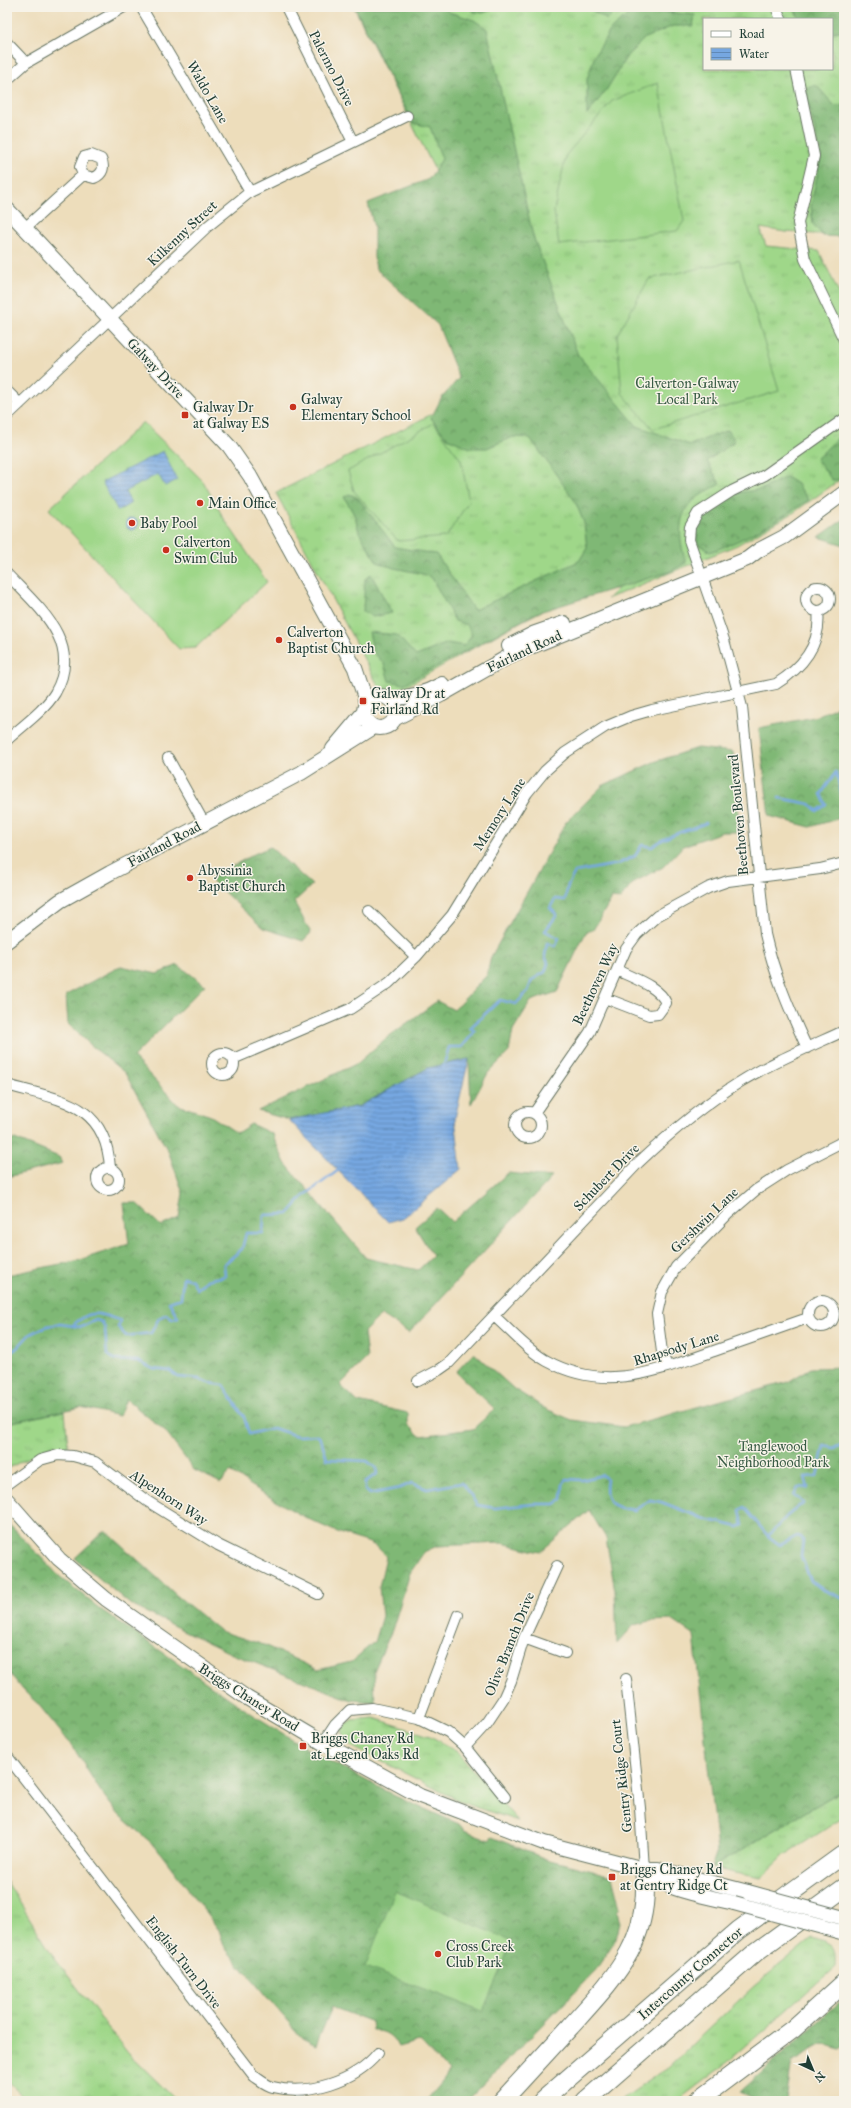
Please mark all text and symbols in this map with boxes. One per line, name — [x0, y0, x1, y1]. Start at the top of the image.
legend — [703, 18, 833, 70]
text: Road — [739, 27, 765, 41]
street label: Palermo Drive — [305, 28, 358, 109]
text: Water — [739, 47, 769, 61]
street label: Waldo Lane — [183, 58, 232, 127]
street label: Kilkenny Street — [144, 197, 221, 270]
street label: Galway Drive — [123, 335, 188, 402]
park label: Calverton-Galway Local Park — [635, 375, 739, 408]
place label: Galway Elementary School — [301, 391, 411, 424]
place label: Galway Dr at Galway ES — [193, 399, 269, 432]
marker: Galway Elementary School — [288, 402, 298, 412]
marker: Galway Dr at Galway ES — [180, 410, 190, 420]
place label: Main Office — [208, 495, 276, 512]
marker: Main Office — [195, 498, 205, 508]
place label: Baby Pool — [140, 515, 197, 532]
marker: Baby Pool — [127, 518, 137, 528]
place label: Calverton Swim Club — [174, 534, 237, 567]
marker: Calverton Swim Club — [161, 545, 171, 555]
place label: Calverton Baptist Church — [287, 624, 375, 657]
street label: Fairland Road — [484, 627, 564, 676]
marker: Calverton Baptist Church — [274, 635, 284, 645]
place label: Galway Dr at Fairland Rd — [371, 685, 445, 718]
marker: Galway Dr at Fairland Rd — [358, 696, 368, 706]
street label: Beethoven Boulevard — [725, 754, 752, 876]
street label: Memory Lane — [470, 775, 529, 854]
street label: Fairland Road — [125, 818, 204, 871]
place label: Abyssinia Baptist Church — [197, 862, 286, 895]
marker: Abyssinia Baptist Church — [185, 873, 195, 883]
street label: Beethoven Way — [569, 940, 622, 1028]
street label: Schubert Drive — [570, 1140, 643, 1215]
street label: Gershwin Lane — [667, 1184, 742, 1257]
street label: Rhapsody Lane — [631, 1327, 721, 1370]
park label: Tanglewood Neighborhood Park — [717, 1438, 830, 1471]
street label: Alpenhorn Way — [126, 1465, 211, 1529]
street label: Olive Branch Drive — [481, 1590, 538, 1699]
street label: Briggs Chaney Road — [195, 1660, 302, 1735]
street label: Gentry Ridge Court — [607, 1718, 636, 1833]
place label: Briggs Chaney Rd at Legend Oaks Rd — [311, 1730, 419, 1763]
marker: Briggs Chaney Rd at Legend Oaks Rd — [298, 1741, 308, 1751]
place label: Briggs Chaney Rd at Gentry Ridge Ct — [620, 1861, 728, 1894]
marker: Briggs Chaney Rd at Gentry Ridge Ct — [607, 1872, 617, 1882]
street label: English Turn Drive — [142, 1913, 225, 2012]
street label: Intercounty Connector — [635, 1923, 747, 2023]
place label: Cross Creek Club Park — [446, 1938, 514, 1971]
marker: Cross Creek Club Park — [433, 1949, 443, 1959]
north arrow — [793, 2050, 833, 2090]
text: N — [811, 2069, 827, 2085]

